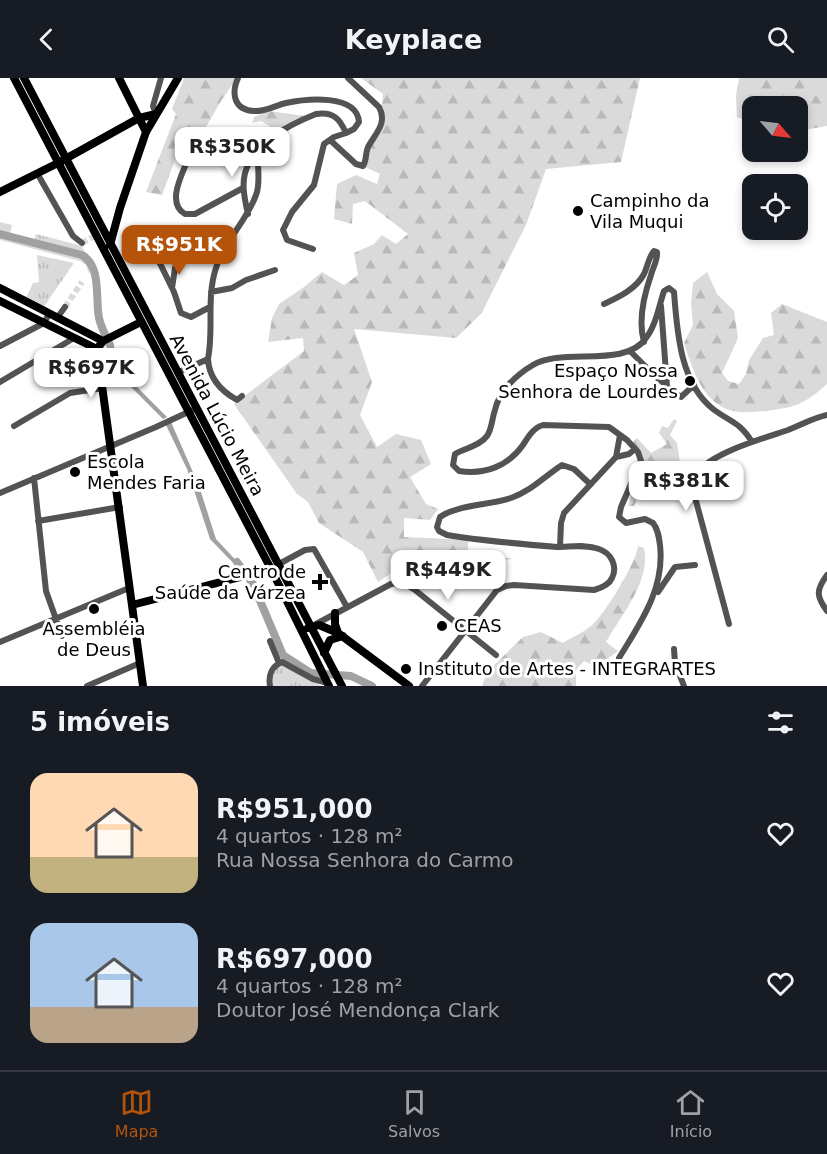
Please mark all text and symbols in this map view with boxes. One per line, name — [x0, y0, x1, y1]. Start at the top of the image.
icon: back — [30, 23, 63, 56]
icon: search — [764, 23, 797, 56]
text: Keyplace — [345, 24, 482, 55]
north arrow — [742, 96, 808, 162]
map controls — [742, 96, 808, 240]
pin: R$350K — [183, 127, 281, 178]
text: R$350K — [189, 134, 275, 158]
button: locate — [742, 174, 808, 240]
place label: Campinho da Vila Muqui — [590, 190, 710, 232]
marker: Campinho da Vila Muqui — [571, 204, 585, 218]
pin: R$951K — [130, 225, 228, 276]
text: R$951K — [136, 232, 222, 256]
street label: Avenida Lúcio Meira — [166, 330, 269, 499]
pin: R$697K — [42, 348, 140, 399]
text: R$697K — [48, 355, 134, 379]
place label: Espaço Nossa Senhora de Lourdes — [498, 360, 678, 402]
marker: Espaço Nossa Senhora de Lourdes — [683, 374, 697, 388]
place label: Escola Mendes Faria — [87, 451, 206, 493]
pin: R$381K — [637, 461, 735, 512]
marker: Escola Mendes Faria — [68, 465, 82, 479]
text: R$381K — [643, 468, 729, 492]
pin: R$449K — [399, 550, 497, 601]
text: R$449K — [405, 557, 491, 581]
place label: Centro de Saúde da Várzea — [155, 561, 306, 603]
marker: Centro de Saúde da Várzea — [311, 573, 329, 591]
marker: Assembléia de Deus — [87, 602, 101, 616]
place label: CEAS — [454, 615, 502, 636]
place label: Assembléia de Deus — [42, 618, 146, 660]
marker: CEAS — [435, 619, 449, 633]
place label: Instituto de Artes - INTEGRARTES — [418, 658, 716, 679]
marker: Instituto de Artes - INTEGRARTES — [399, 662, 413, 676]
icon: filters — [764, 706, 797, 739]
text: 5 imóveis — [30, 707, 170, 737]
text: R$951,000 — [216, 794, 373, 824]
icon: home — [78, 797, 150, 869]
icon: heart — [764, 817, 797, 850]
text: 4 quartos · 128 m² — [216, 824, 403, 848]
text: Rua Nossa Senhora do Carmo — [216, 848, 513, 872]
text: R$697,000 — [216, 944, 373, 974]
icon: home — [78, 947, 150, 1019]
icon: heart — [764, 967, 797, 1000]
text: 4 quartos · 128 m² — [216, 974, 403, 998]
text: Doutor José Mendonça Clark — [216, 998, 499, 1022]
tab: Mapa — [115, 1086, 158, 1141]
tab: Salvos — [388, 1086, 440, 1141]
tab: Início — [670, 1086, 712, 1141]

